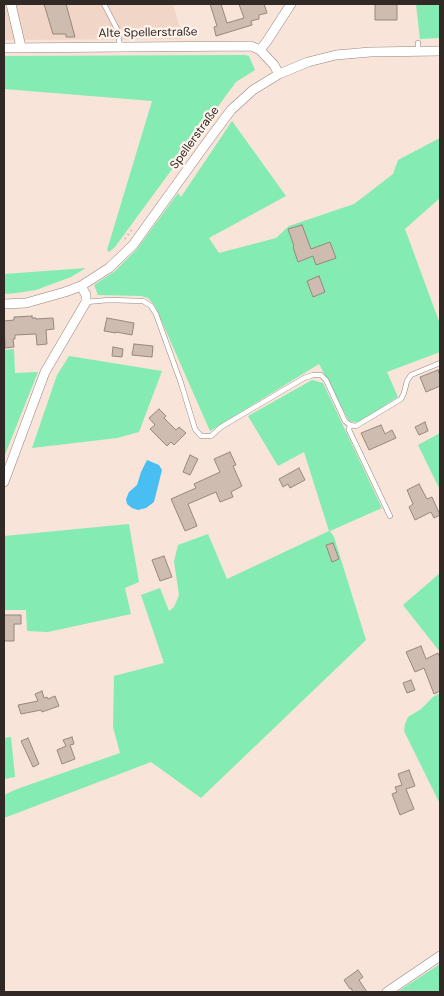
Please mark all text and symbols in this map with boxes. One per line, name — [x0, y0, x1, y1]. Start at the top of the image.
street label: Alte Spellerstraße — [98, 25, 198, 41]
street label: Spellerstraße — [167, 104, 223, 172]

